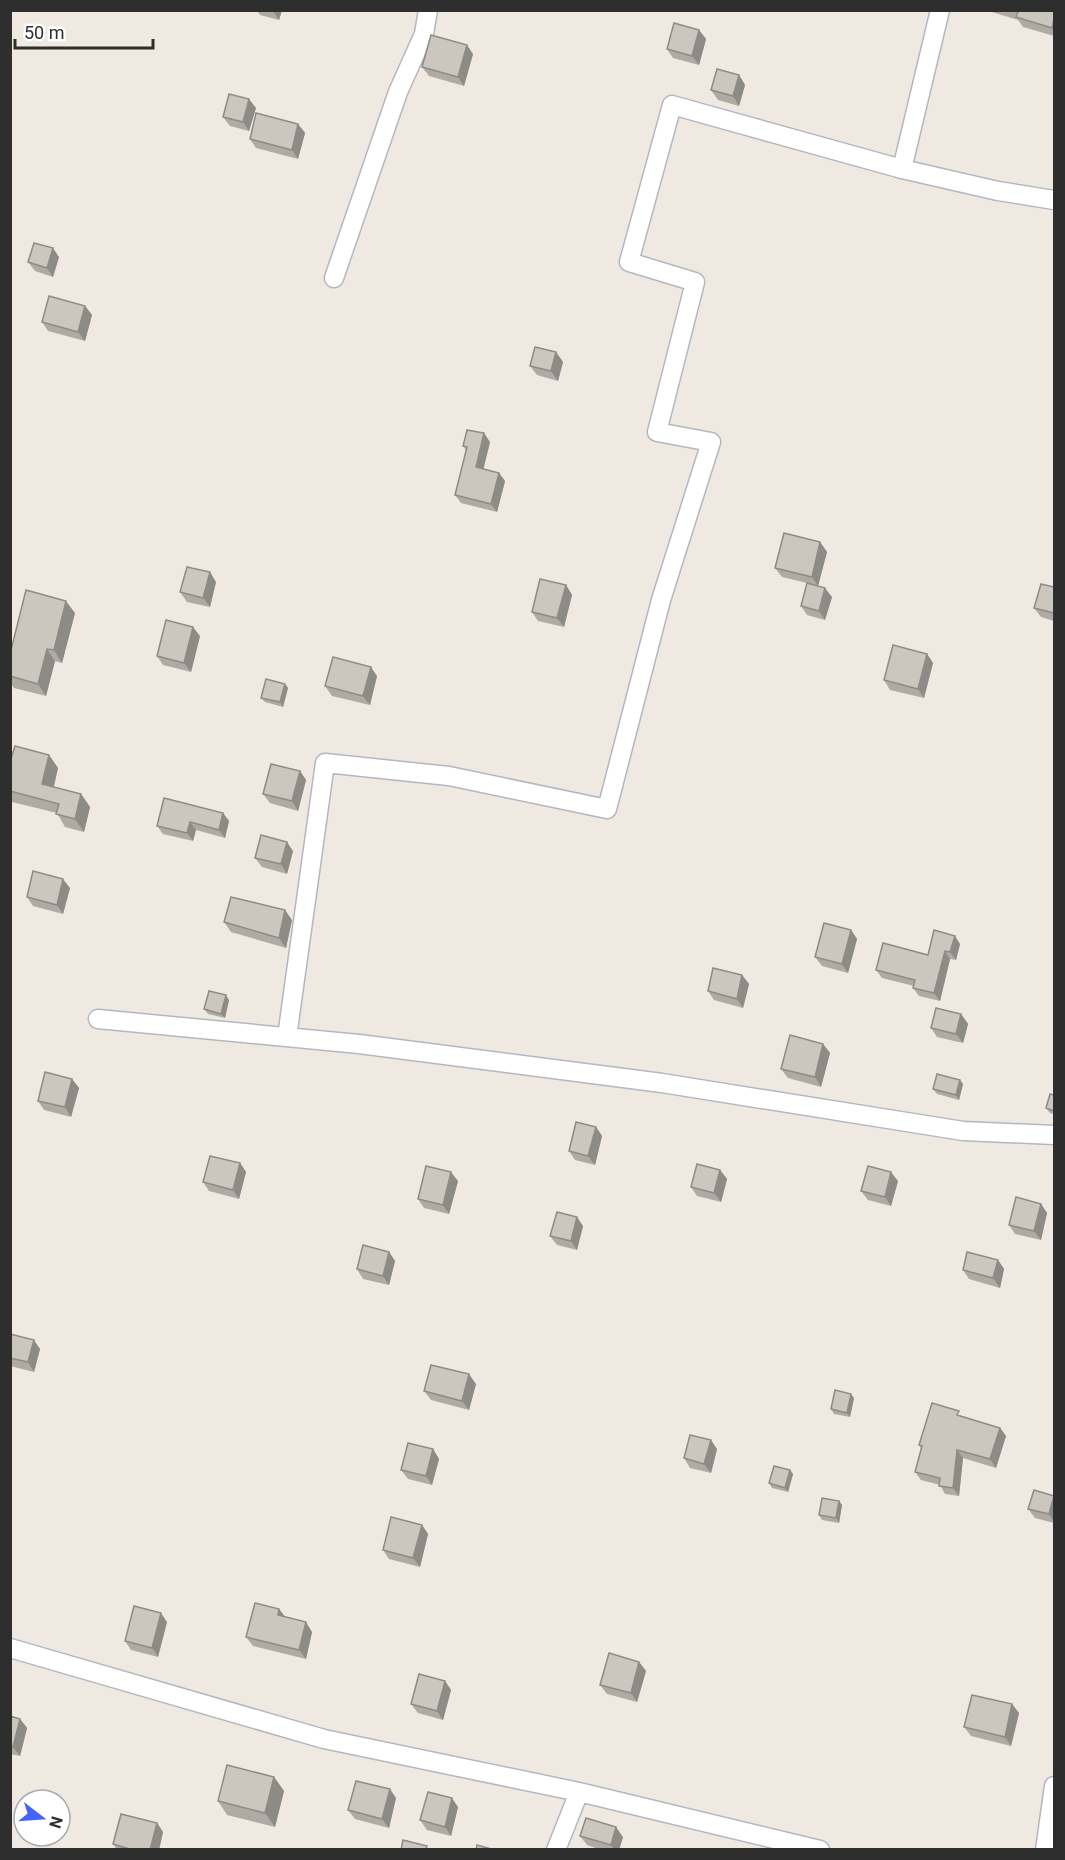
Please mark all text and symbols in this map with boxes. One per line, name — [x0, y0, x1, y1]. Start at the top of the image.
scale bar — [15, 12, 153, 50]
text: 50 m — [24, 22, 64, 43]
north arrow — [12, 1788, 72, 1848]
text: N — [45, 1814, 67, 1830]

